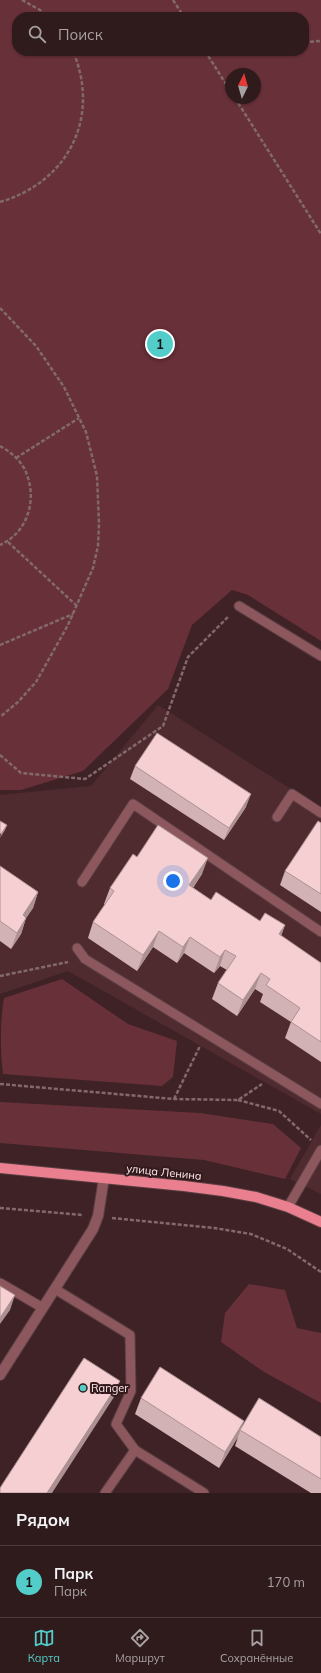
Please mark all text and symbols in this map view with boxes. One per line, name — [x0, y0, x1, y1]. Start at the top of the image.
search box — [12, 12, 309, 56]
icon: search — [26, 23, 48, 45]
text: Поиск — [58, 25, 103, 44]
north arrow — [225, 68, 261, 104]
pin: 1 — [147, 329, 173, 359]
your location — [163, 871, 183, 891]
street label: улица Ленина — [126, 1161, 202, 1183]
place label: Ranger — [91, 1381, 128, 1395]
marker: Ranger — [78, 1383, 88, 1393]
text: Рядом — [16, 1509, 70, 1530]
text: Парк — [54, 1564, 93, 1583]
text: 1 — [25, 1574, 33, 1590]
text: 170 m — [267, 1574, 305, 1590]
text: Парк — [54, 1583, 87, 1599]
tab: Карта — [28, 1627, 60, 1665]
tab: Маршрут — [115, 1627, 165, 1665]
tab: Сохранённые — [220, 1627, 293, 1665]

